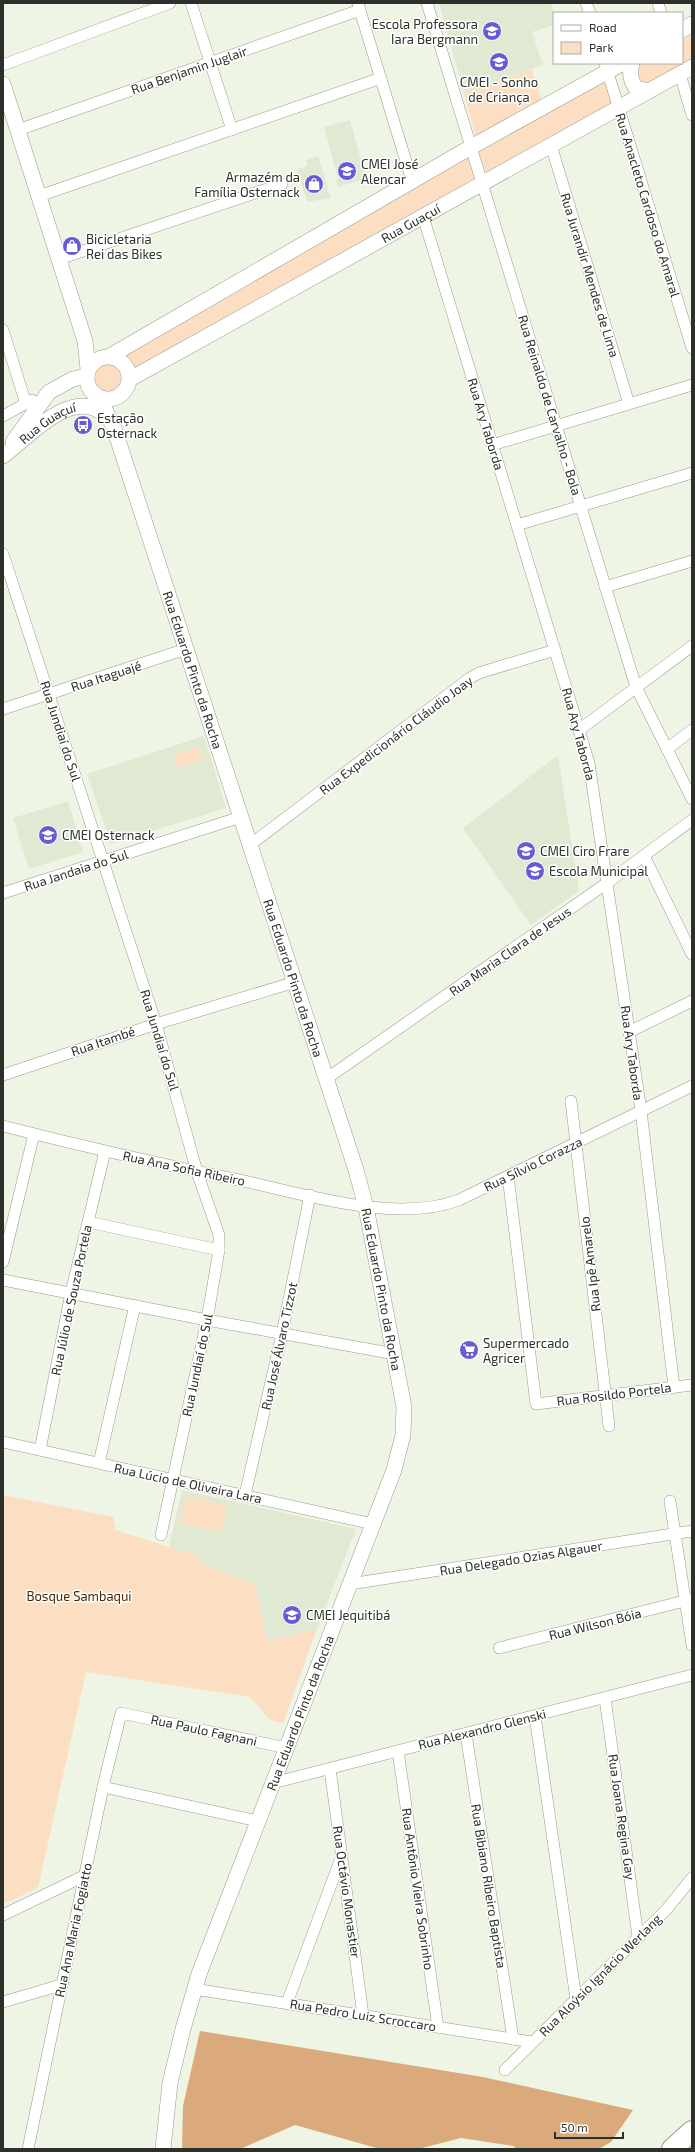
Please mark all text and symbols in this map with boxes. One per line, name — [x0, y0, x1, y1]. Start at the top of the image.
legend — [553, 12, 683, 64]
place label: Escola Professora Iara Bergmann — [372, 16, 478, 47]
school or university icon: Escola Professora Iara Bergmann — [481, 20, 503, 42]
text: Road — [589, 20, 617, 34]
text: Park — [589, 40, 614, 54]
street label: Rua Benjamin Juglair — [129, 43, 249, 97]
school or university icon: CMEI - Sonho de Criança — [488, 51, 510, 73]
place label: CMEI - Sonho de Criança — [460, 74, 538, 106]
street label: Rua Anacleto Cardoso do Amaral — [612, 111, 684, 299]
place label: CMEI José Alencar — [361, 156, 419, 187]
school or university icon: CMEI José Alencar — [336, 160, 358, 182]
place label: Armazém da Família Osternack — [194, 169, 300, 200]
shop icon: Armazém da Família Osternack — [303, 173, 325, 195]
street label: Rua Jurandir Mendes de Lima — [557, 191, 623, 359]
street label: Rua Guaçuí — [378, 200, 444, 246]
place label: Bicicletaria Rei das Bikes — [86, 231, 162, 262]
shop icon: Bicicletaria Rei das Bikes — [61, 235, 83, 257]
street label: Rua Reinaldo de Carvalho - Bola — [515, 313, 585, 497]
street label: Rua Ary Taborda — [464, 376, 508, 472]
street label: Rua Guaçuí — [16, 399, 78, 447]
place label: Estação Osternack — [97, 410, 157, 441]
bus stop icon: Estação Osternack — [72, 414, 94, 436]
street label: Rua Eduardo Pinto da Rocha — [160, 589, 226, 751]
street label: Rua Itaguajé — [69, 657, 143, 695]
street label: Rua Expedicionário Cláudio Joay — [316, 672, 476, 798]
street label: Rua Jundiaí do Sul — [37, 679, 85, 783]
street label: Rua Ary Taborda — [559, 686, 599, 782]
school or university icon: CMEI Osternack — [37, 824, 59, 846]
place label: CMEI Osternack — [62, 827, 155, 843]
school or university icon: CMEI Ciro Frare — [515, 840, 537, 862]
place label: CMEI Ciro Frare — [540, 843, 630, 859]
street label: Rua Jandaia do Sul — [22, 846, 130, 894]
school or university icon: Escola Municipal — [524, 860, 546, 882]
place label: Escola Municipal — [549, 863, 648, 879]
street label: Rua Eduardo Pinto da Rocha — [260, 897, 327, 1059]
street label: Rua Maria Clara de Jesus — [446, 903, 574, 999]
street label: Rua Jundiaí do Sul — [137, 988, 183, 1093]
street label: Rua Ary Taborda — [617, 1005, 647, 1101]
street label: Rua Itambé — [69, 1023, 137, 1059]
street label: Rua Sílvio Corazza — [481, 1133, 585, 1195]
street label: Rua Ana Sofia Ribeiro — [121, 1147, 247, 1189]
street label: Rua Eduardo Pinto da Rocha — [358, 1207, 405, 1372]
street label: Rua Ipê Amarelo — [576, 1215, 604, 1313]
street label: Rua Júlio de Souza Portela — [47, 1223, 95, 1377]
street label: Rua José Álvaro Tizzot — [257, 1280, 300, 1411]
street label: Rua Jundiaí do Sul — [178, 1312, 216, 1418]
place label: Supermercado Agricer — [483, 1335, 569, 1366]
supermarket icon: Supermercado Agricer — [458, 1339, 480, 1361]
street label: Rua Rosildo Portela — [556, 1379, 672, 1409]
street label: Rua Lúcio de Oliveira Lara — [112, 1459, 264, 1507]
street label: Rua Delegado Ozias Algauer — [438, 1537, 604, 1579]
park label: Bosque Sambaqui — [26, 1588, 132, 1604]
school or university icon: CMEI Jequitibá — [281, 1604, 303, 1626]
street label: Rua Wilson Bóia — [547, 1605, 643, 1643]
place label: CMEI Jequitibá — [306, 1607, 390, 1623]
street label: Rua Eduardo Pinto da Rocha — [263, 1633, 337, 1793]
street label: Rua Alexandro Glenski — [416, 1705, 548, 1753]
street label: Rua Paulo Fagnani — [149, 1711, 259, 1749]
street label: Rua Joana Regina Gay — [605, 1753, 639, 1881]
street label: Rua Bibiano Ribeiro Baptista — [468, 1803, 510, 1969]
street label: Rua Antônio Vieira Sobrinho — [399, 1807, 437, 1971]
street label: Rua Octávio Monastier — [330, 1825, 364, 1959]
street label: Rua Ana Maria Fogiatto — [51, 1861, 95, 1999]
street label: Rua Aloýsio Ignácio Werlang — [535, 1910, 665, 2040]
street label: Rua Pedro Luiz Scroccaro — [289, 1996, 437, 2034]
scale bar — [555, 2114, 623, 2140]
text: 50 m — [561, 2120, 588, 2134]

